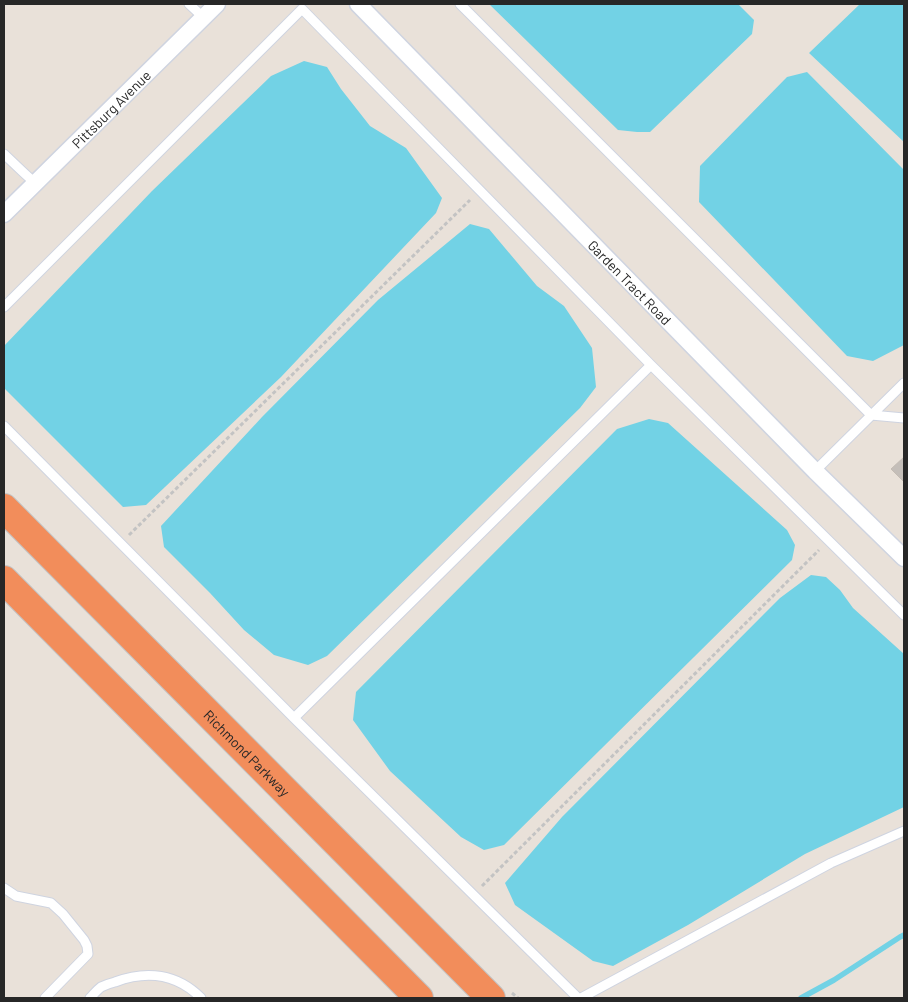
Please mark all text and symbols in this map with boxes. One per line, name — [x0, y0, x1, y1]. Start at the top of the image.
street label: Pittsburg Avenue — [68, 66, 154, 151]
street label: Garden Tract Road — [585, 236, 675, 328]
street label: Richmond Parkway — [201, 706, 294, 800]

